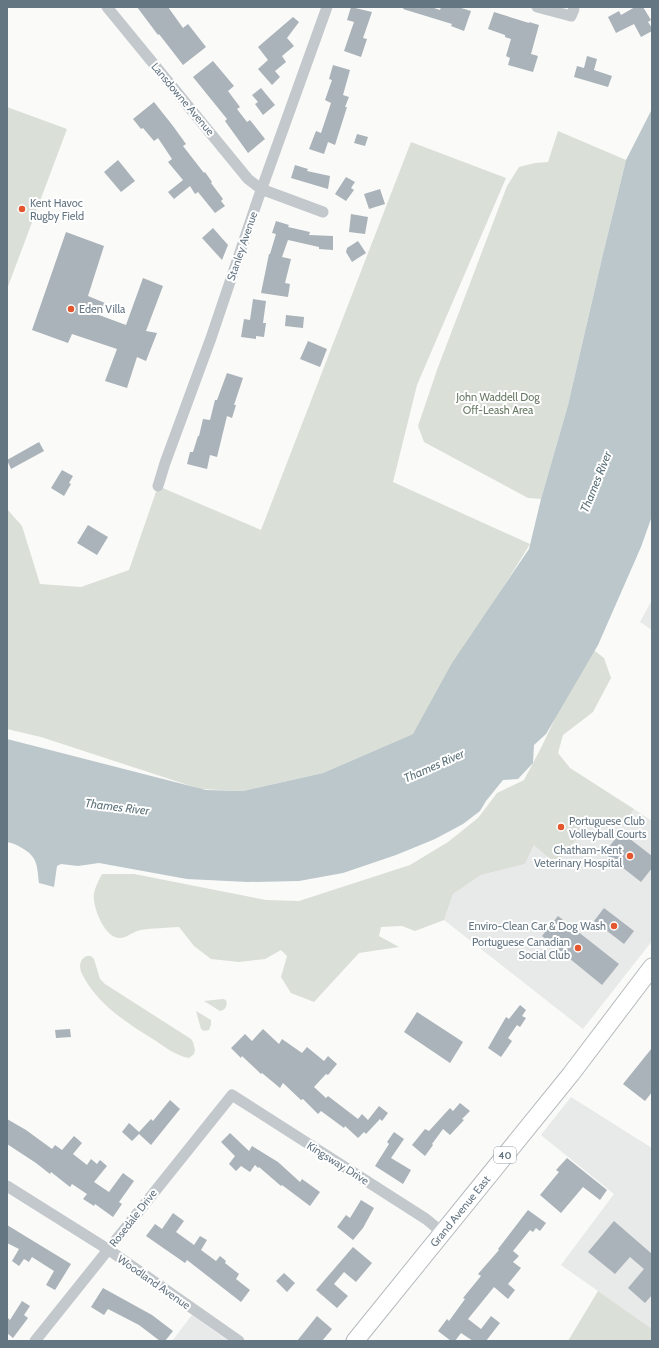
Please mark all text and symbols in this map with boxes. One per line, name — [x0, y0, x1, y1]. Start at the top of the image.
street label: Lansdowne Avenue — [148, 60, 218, 139]
place label: Kent Havoc Rugby Field — [30, 196, 84, 223]
marker: Kent Havoc Rugby Field — [17, 204, 27, 214]
street label: Stanley Avenue — [224, 209, 261, 283]
place label: Eden Villa — [79, 302, 126, 316]
marker: Eden Villa — [66, 304, 76, 314]
park label: John Waddell Dog Off-Leash Area — [455, 390, 540, 417]
water label: Thames River — [576, 448, 615, 515]
water label: Thames River — [401, 745, 468, 786]
water label: Thames River — [84, 795, 151, 818]
place label: Portuguese Club Volleyball Courts — [569, 814, 647, 841]
marker: Portuguese Club Volleyball Courts — [556, 822, 566, 832]
place label: Chatham-Kent Veterinary Hospital — [534, 843, 622, 870]
marker: Chatham-Kent Veterinary Hospital — [625, 851, 635, 861]
place label: Enviro-Clean Car & Dog Wash — [468, 919, 606, 933]
marker: Enviro-Clean Car & Dog Wash — [609, 921, 619, 931]
place label: Portuguese Canadian Social Club — [472, 935, 570, 962]
marker: Portuguese Canadian Social Club — [573, 943, 583, 953]
street label: Kingsway Drive — [304, 1138, 372, 1188]
road number: 40 — [494, 1147, 516, 1163]
street label: Grand Avenue East — [427, 1172, 493, 1250]
street label: Rosedale Drive — [106, 1186, 160, 1250]
street label: Woodland Avenue — [115, 1252, 193, 1313]

